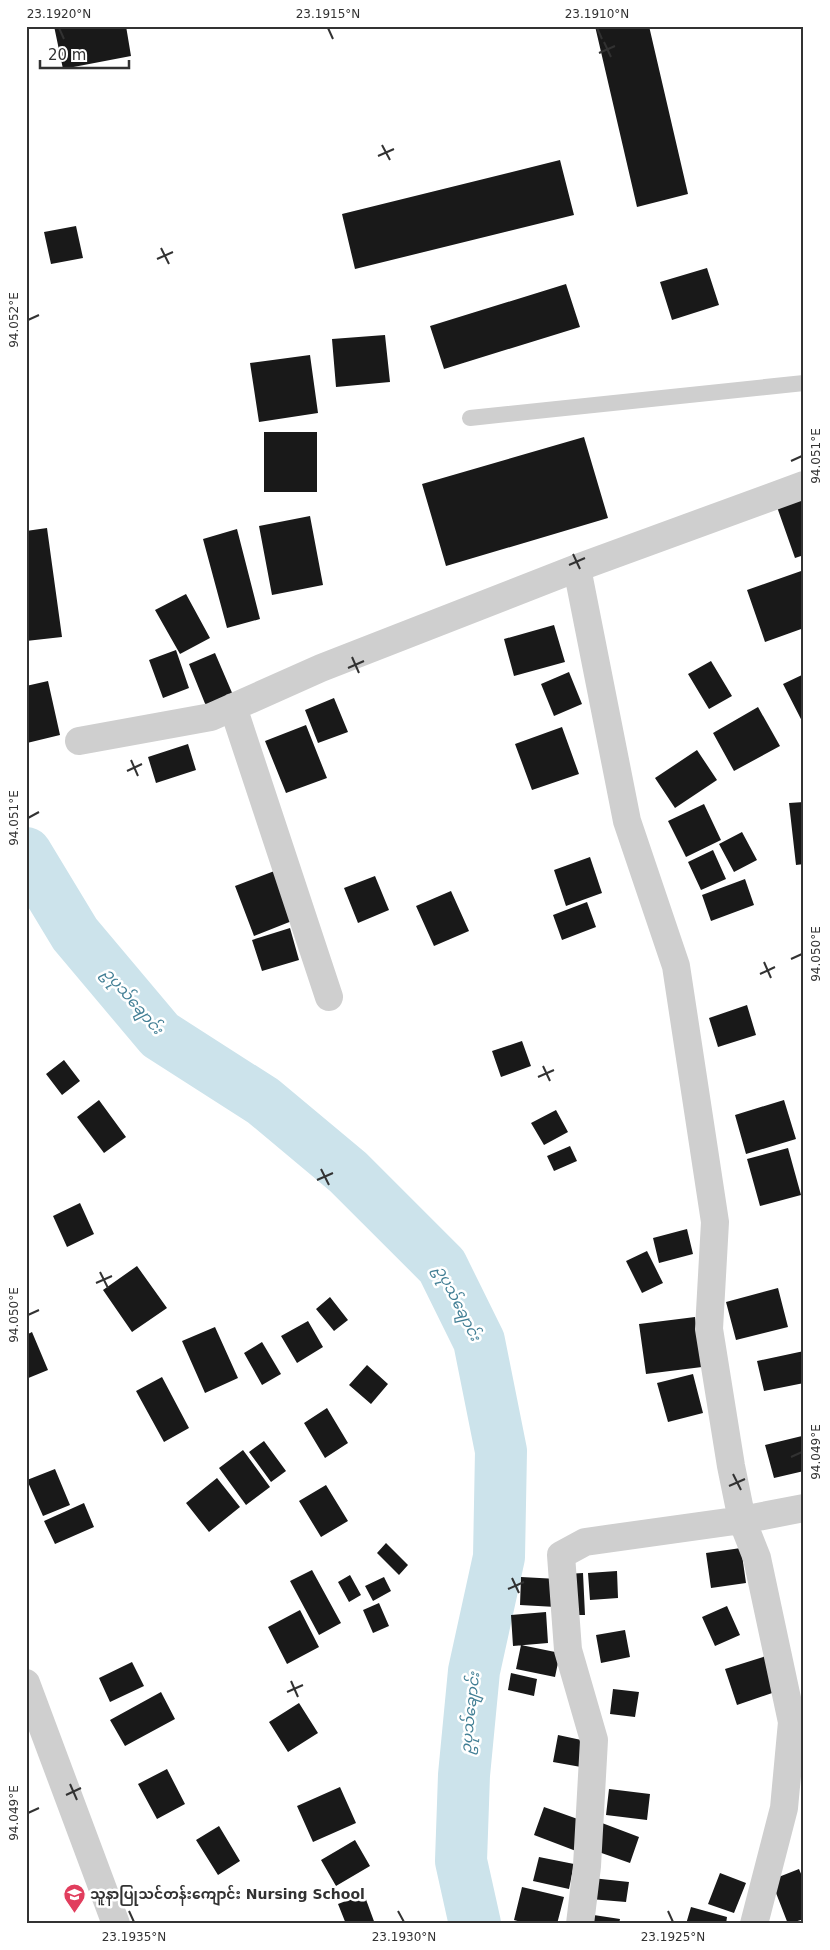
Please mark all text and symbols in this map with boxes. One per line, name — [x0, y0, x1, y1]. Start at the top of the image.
text: 23.1920°N — [27, 7, 91, 21]
text: 23.1915°N — [296, 7, 360, 21]
text: 23.1910°N — [565, 7, 629, 21]
scale bar — [40, 38, 129, 70]
text: 20 m — [48, 46, 86, 64]
text: 94.052°E — [7, 292, 21, 348]
text: 94.051°E — [809, 428, 823, 484]
text: 94.051°E — [7, 790, 21, 846]
text: 94.050°E — [809, 926, 823, 982]
water label: ဥပုသ်ချောင်း — [97, 963, 169, 1040]
water label: ဥပုသ်ချောင်း — [429, 1261, 487, 1346]
text: 94.050°E — [7, 1287, 21, 1343]
text: 94.049°E — [809, 1424, 823, 1480]
water label: ဥပုသ်ချောင်း — [455, 1670, 486, 1755]
text: 94.049°E — [7, 1785, 21, 1841]
school or university icon: သူနာပြုသင်တန်းကျောင်း Nursing School — [62, 1882, 86, 1913]
place label: သူနာပြုသင်တန်းကျောင်း Nursing School — [90, 1884, 365, 1906]
text: 23.1935°N — [102, 1930, 166, 1944]
text: 23.1930°N — [372, 1930, 436, 1944]
text: 23.1925°N — [641, 1930, 705, 1944]

